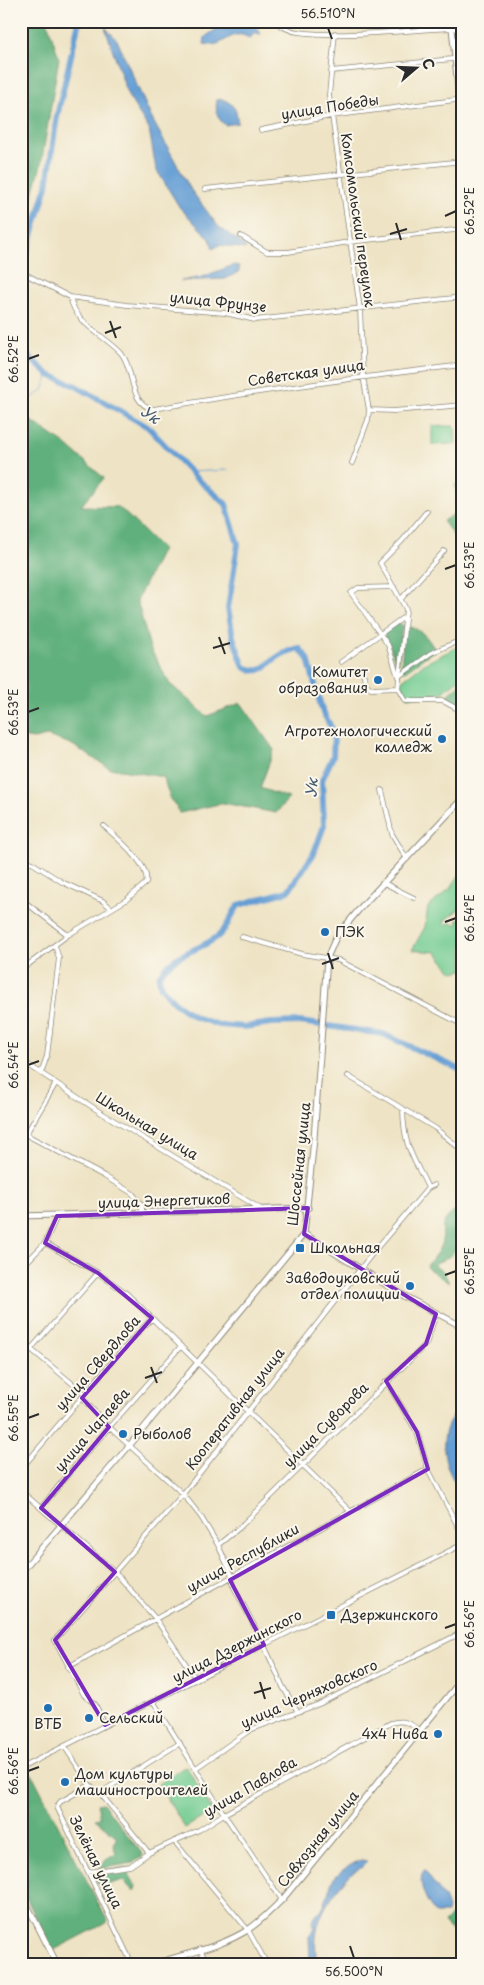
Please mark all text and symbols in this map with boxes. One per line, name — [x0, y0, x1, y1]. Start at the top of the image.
text: 56.510°N — [301, 4, 355, 22]
north arrow — [392, 42, 442, 92]
text: С — [417, 55, 440, 72]
street label: улица Победы — [280, 88, 380, 125]
street label: Комсомольский переулок — [336, 132, 381, 309]
text: 66.52°E — [460, 187, 478, 235]
street label: улица Фрунзе — [169, 286, 267, 317]
text: 66.52°E — [4, 335, 22, 383]
street label: Советская улица — [246, 354, 366, 391]
water label: Ук — [137, 399, 166, 429]
text: 66.53°E — [460, 541, 478, 589]
place label: Комитет образования — [279, 661, 368, 698]
marker: Комитет образования — [372, 674, 384, 686]
text: 66.53°E — [4, 688, 22, 736]
place label: Агротехнологический колледж — [285, 720, 433, 757]
marker: Агротехнологический колледж — [436, 733, 448, 745]
water label: Ук — [298, 776, 323, 798]
text: 66.54°E — [460, 894, 478, 942]
place label: ПЭК — [335, 921, 365, 942]
marker: ПЭК — [319, 926, 331, 938]
text: 66.54°E — [4, 1041, 22, 1089]
street label: Школьная улица — [92, 1087, 203, 1165]
street label: Шоссейная улица — [282, 1101, 315, 1227]
street label: улица Энергетиков — [97, 1188, 230, 1213]
place label: Школьная — [310, 1237, 381, 1258]
marker: Школьная — [294, 1242, 306, 1254]
text: 66.55°E — [460, 1247, 478, 1295]
place label: Заводоуковский отдел полиции — [286, 1267, 400, 1304]
marker: Заводоуковский отдел полиции — [404, 1280, 416, 1292]
street label: улица Свердлова — [50, 1310, 145, 1415]
street label: Кооперативная улица — [180, 1343, 289, 1474]
street label: улица Суворова — [278, 1377, 373, 1472]
street label: улица Чапаева — [49, 1383, 134, 1476]
text: 66.55°E — [4, 1394, 22, 1442]
place label: Рыболов — [133, 1423, 191, 1444]
marker: Рыболов — [117, 1428, 129, 1440]
street label: улица Республики — [183, 1518, 303, 1597]
text: 66.56°E — [460, 1600, 478, 1648]
street label: улица Дзержинского — [168, 1604, 305, 1687]
place label: Дзержинского — [340, 1604, 438, 1625]
marker: Дзержинского — [325, 1609, 337, 1621]
street label: улица Черняховского — [237, 1654, 381, 1733]
marker: ВТБ — [42, 1702, 54, 1714]
place label: Сельский — [99, 1707, 163, 1728]
marker: Сельский — [83, 1712, 95, 1724]
place label: ВТБ — [34, 1713, 62, 1734]
place label: 4x4 Нива — [361, 1723, 428, 1744]
marker: 4x4 Нива — [432, 1728, 444, 1740]
text: 66.56°E — [4, 1747, 22, 1795]
street label: улица Павлова — [199, 1751, 301, 1822]
place label: Дом культуры машиностроителей — [74, 1763, 208, 1800]
marker: Дом культуры машиностроителей — [59, 1776, 71, 1788]
street label: Совхозная улица — [272, 1785, 364, 1892]
street label: Зелёная улица — [65, 1812, 128, 1912]
text: 56.500°N — [325, 1962, 383, 1980]

